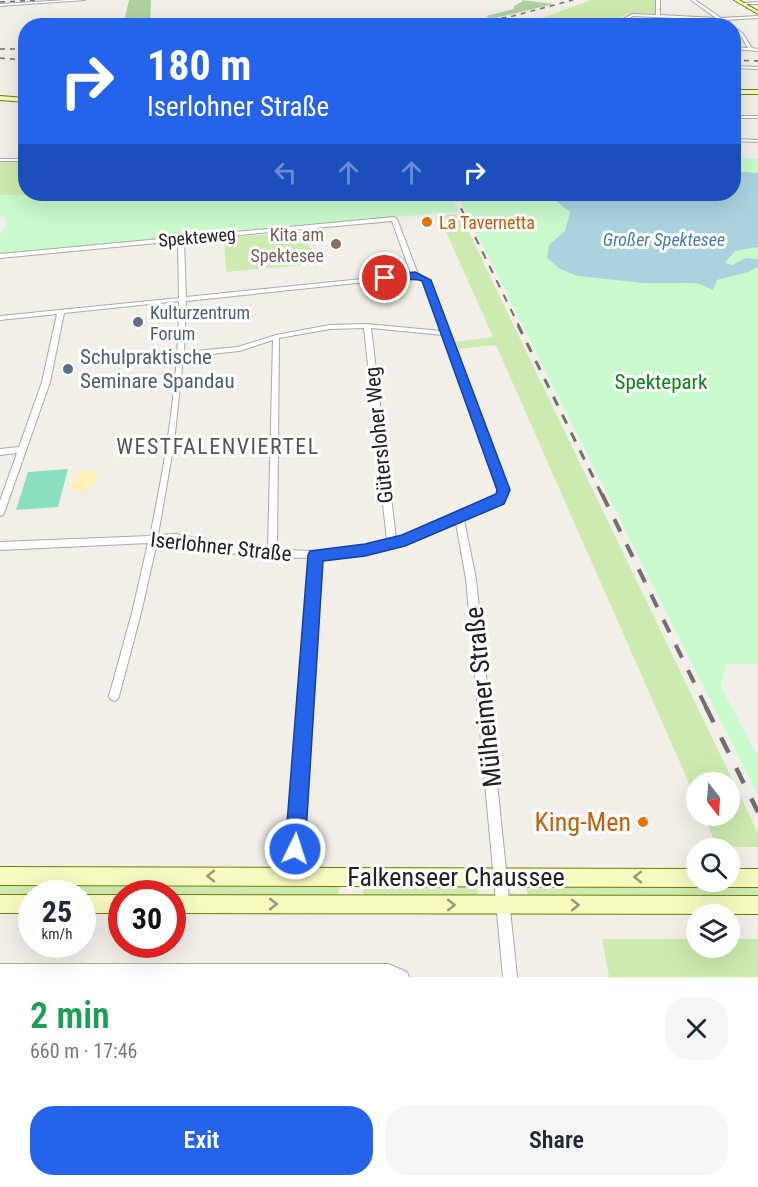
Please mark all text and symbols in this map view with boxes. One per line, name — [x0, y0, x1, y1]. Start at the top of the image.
text: 180 m — [147, 41, 252, 90]
icon: right — [48, 42, 126, 120]
text: Iserlohner Straße — [147, 91, 329, 123]
icon: left — [269, 156, 302, 189]
icon: ahead — [332, 156, 365, 189]
icon: ahead — [395, 156, 428, 189]
icon: right — [458, 156, 491, 189]
place label: La Tavernetta — [439, 212, 535, 233]
marker: La Tavernetta — [420, 215, 434, 229]
street label: Spekteweg — [157, 223, 237, 251]
place label: Kita am Spektesee — [250, 224, 324, 266]
water label: Großer Spektesee — [603, 229, 725, 250]
marker: Kita am Spektesee — [329, 237, 343, 251]
pin — [359, 252, 410, 303]
icon: arrive — [368, 261, 401, 294]
place label: Kulturzentrum Forum — [150, 302, 250, 344]
marker: Kulturzentrum Forum — [131, 315, 145, 329]
place label: Schulpraktische Seminare Spandau — [80, 345, 235, 393]
marker: Schulpraktische Seminare Spandau — [61, 362, 75, 376]
street label: Gütersloher Weg — [360, 366, 398, 504]
park label: Spektepark — [615, 370, 708, 394]
district label: WESTFALENVIERTEL — [116, 434, 320, 459]
street label: Iserlohner Straße — [149, 528, 293, 566]
street label: Mülheimer Straße — [459, 605, 507, 789]
north arrow — [686, 772, 740, 826]
map controls — [686, 772, 740, 958]
place label: King-Men — [535, 807, 631, 837]
marker: King-Men — [636, 815, 650, 829]
position arrow — [263, 817, 327, 881]
button: search — [686, 838, 740, 892]
street label: Falkenseer Chaussee — [347, 862, 565, 892]
one-way arrow — [206, 870, 215, 882]
one-way arrow — [633, 871, 642, 883]
speed limit sign: 30 — [108, 880, 186, 958]
text: 25 — [42, 894, 72, 929]
one-way arrow — [268, 898, 277, 910]
one-way arrow — [446, 899, 455, 911]
one-way arrow — [570, 899, 579, 911]
button: layers — [686, 904, 740, 958]
text: km/h — [42, 925, 72, 943]
text: 2 min — [30, 995, 110, 1037]
button: close — [665, 997, 728, 1060]
text: 660 m · 17:46 — [30, 1039, 137, 1063]
button: Exit — [30, 1106, 373, 1175]
button: Share — [385, 1106, 728, 1175]

